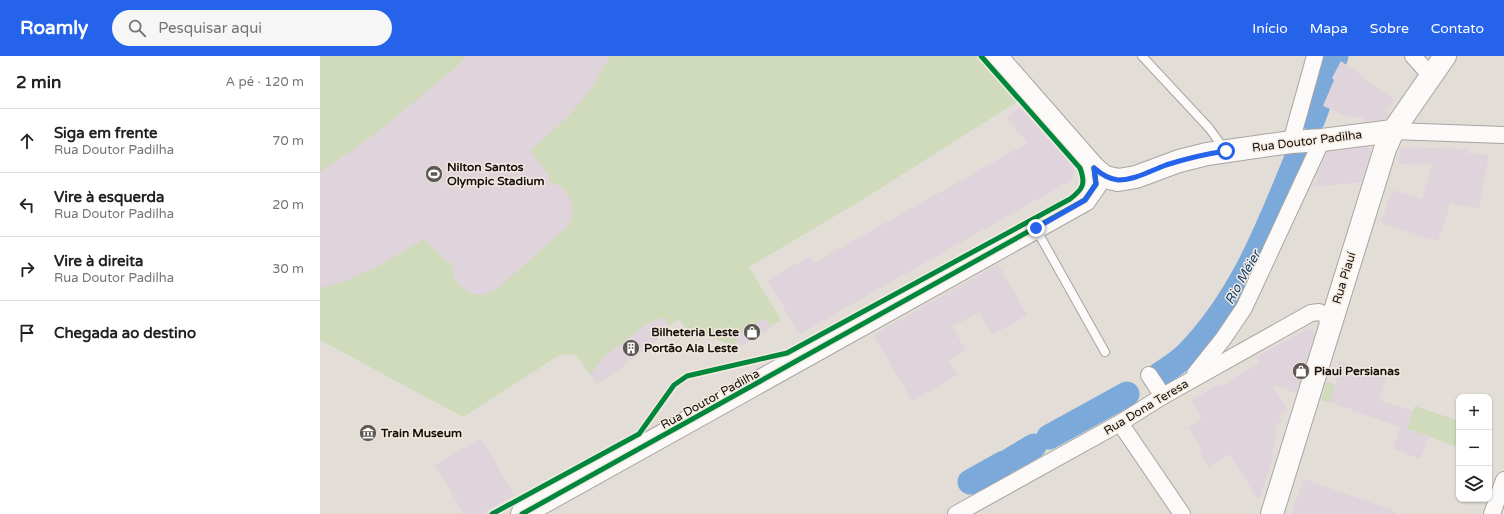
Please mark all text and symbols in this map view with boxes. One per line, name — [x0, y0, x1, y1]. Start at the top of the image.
search box — [112, 10, 392, 46]
text: Roamly — [20, 17, 88, 39]
icon: search — [126, 17, 148, 39]
text: Pesquisar aqui — [158, 19, 262, 37]
text: Início — [1252, 20, 1288, 37]
text: Mapa — [1310, 20, 1348, 37]
text: Sobre — [1370, 20, 1409, 37]
text: Contato — [1431, 20, 1484, 37]
text: 2 min — [16, 72, 61, 93]
text: A pé · 120 m — [225, 74, 304, 90]
text: Siga em frente — [54, 124, 158, 142]
street label: Rua Doutor Padilha — [1251, 127, 1363, 155]
icon: ahead — [16, 130, 38, 152]
text: 70 m — [272, 133, 304, 149]
text: Rua Doutor Padilha — [54, 142, 174, 158]
route start — [1217, 142, 1235, 160]
place label: Nilton Santos Olympic Stadium — [447, 160, 545, 189]
sports icon: Nilton Santos Olympic Stadium — [424, 164, 444, 184]
text: Vire à esquerda — [54, 188, 164, 206]
icon: left — [16, 194, 38, 216]
text: 20 m — [272, 197, 304, 213]
text: Rua Doutor Padilha — [54, 206, 174, 222]
route end — [1027, 219, 1045, 237]
water label: Rio Méier — [1222, 246, 1265, 307]
street label: Rua Piauí — [1329, 250, 1359, 306]
text: Vire à direita — [54, 252, 143, 270]
icon: right — [16, 258, 38, 280]
text: 30 m — [272, 261, 304, 277]
text: Rua Doutor Padilha — [54, 270, 174, 286]
icon: arrive — [16, 322, 38, 344]
shop icon: Bilheteria Leste — [742, 322, 762, 342]
text: Chegada ao destino — [54, 324, 196, 342]
place label: Bilheteria Leste — [651, 325, 739, 339]
building icon: Portão Ala Leste — [621, 338, 641, 358]
place label: Portão Ala Leste — [644, 341, 738, 355]
shop icon: Piaui Persianas — [1291, 361, 1311, 381]
place label: Piaui Persianas — [1314, 364, 1400, 378]
street label: Rua Doutor Padilha — [658, 366, 762, 432]
street label: Rua Dona Teresa — [1101, 376, 1191, 438]
map controls — [1456, 394, 1492, 502]
button: + — [1456, 394, 1492, 430]
museum icon: Train Museum — [358, 423, 378, 443]
place label: Train Museum — [380, 426, 462, 440]
button: − — [1456, 430, 1492, 466]
button: layers — [1456, 466, 1492, 502]

